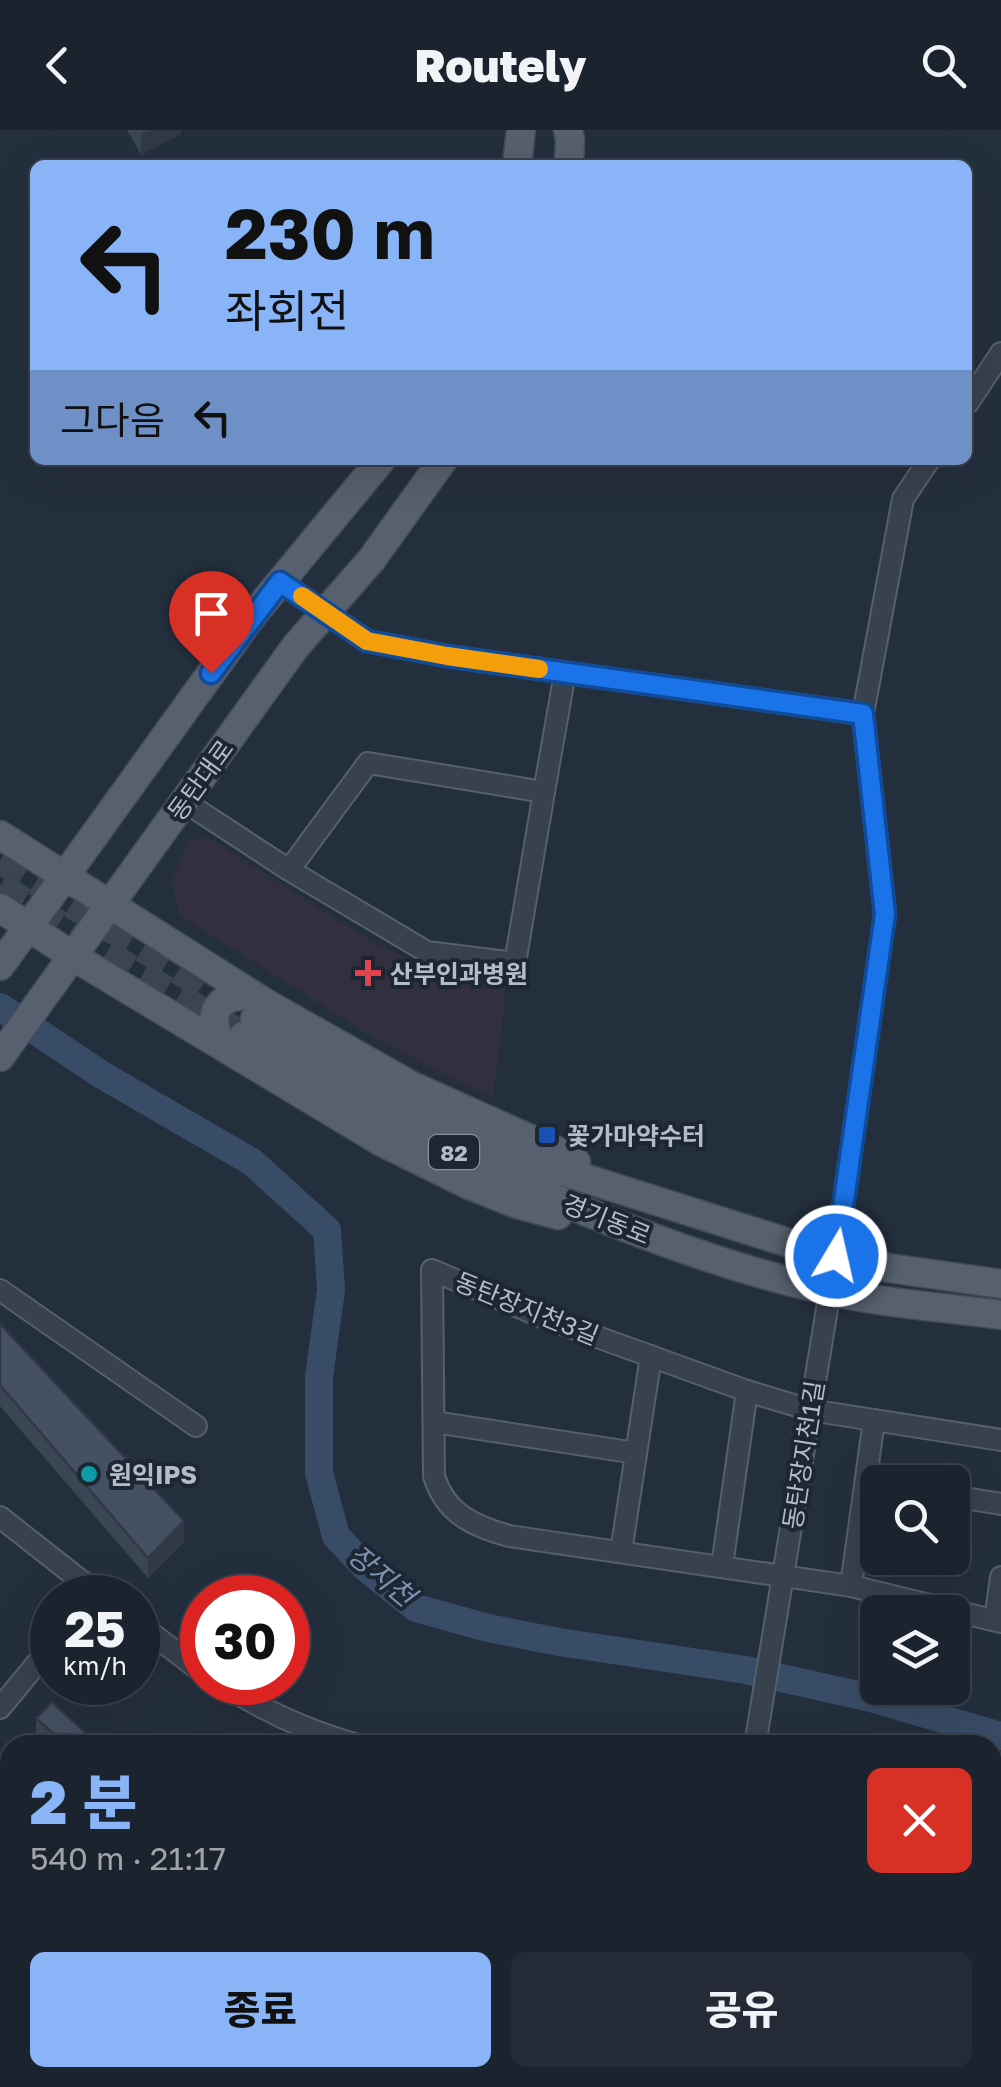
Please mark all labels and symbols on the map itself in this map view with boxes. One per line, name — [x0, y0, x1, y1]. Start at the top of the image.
pin — [169, 571, 254, 674]
street label: 동탄대로 — [160, 734, 240, 826]
place label: 산부인과병원 — [390, 958, 528, 989]
marker: 산부인과병원 — [355, 960, 381, 986]
place label: 꽃가마약수터 — [567, 1120, 705, 1151]
marker: 꽃가마약수터 — [536, 1124, 558, 1146]
road number: 82 — [429, 1135, 479, 1169]
street label: 경기동로 — [559, 1187, 655, 1251]
position arrow — [784, 1204, 888, 1308]
street label: 동탄장지천3길 — [450, 1265, 604, 1351]
street label: 동탄장지천1길 — [776, 1378, 830, 1532]
place label: 원익IPS — [109, 1459, 197, 1490]
marker: 원익IPS — [78, 1463, 100, 1485]
water label: 장지천 — [342, 1538, 425, 1615]
speed limit sign: 30 — [180, 1575, 310, 1705]

